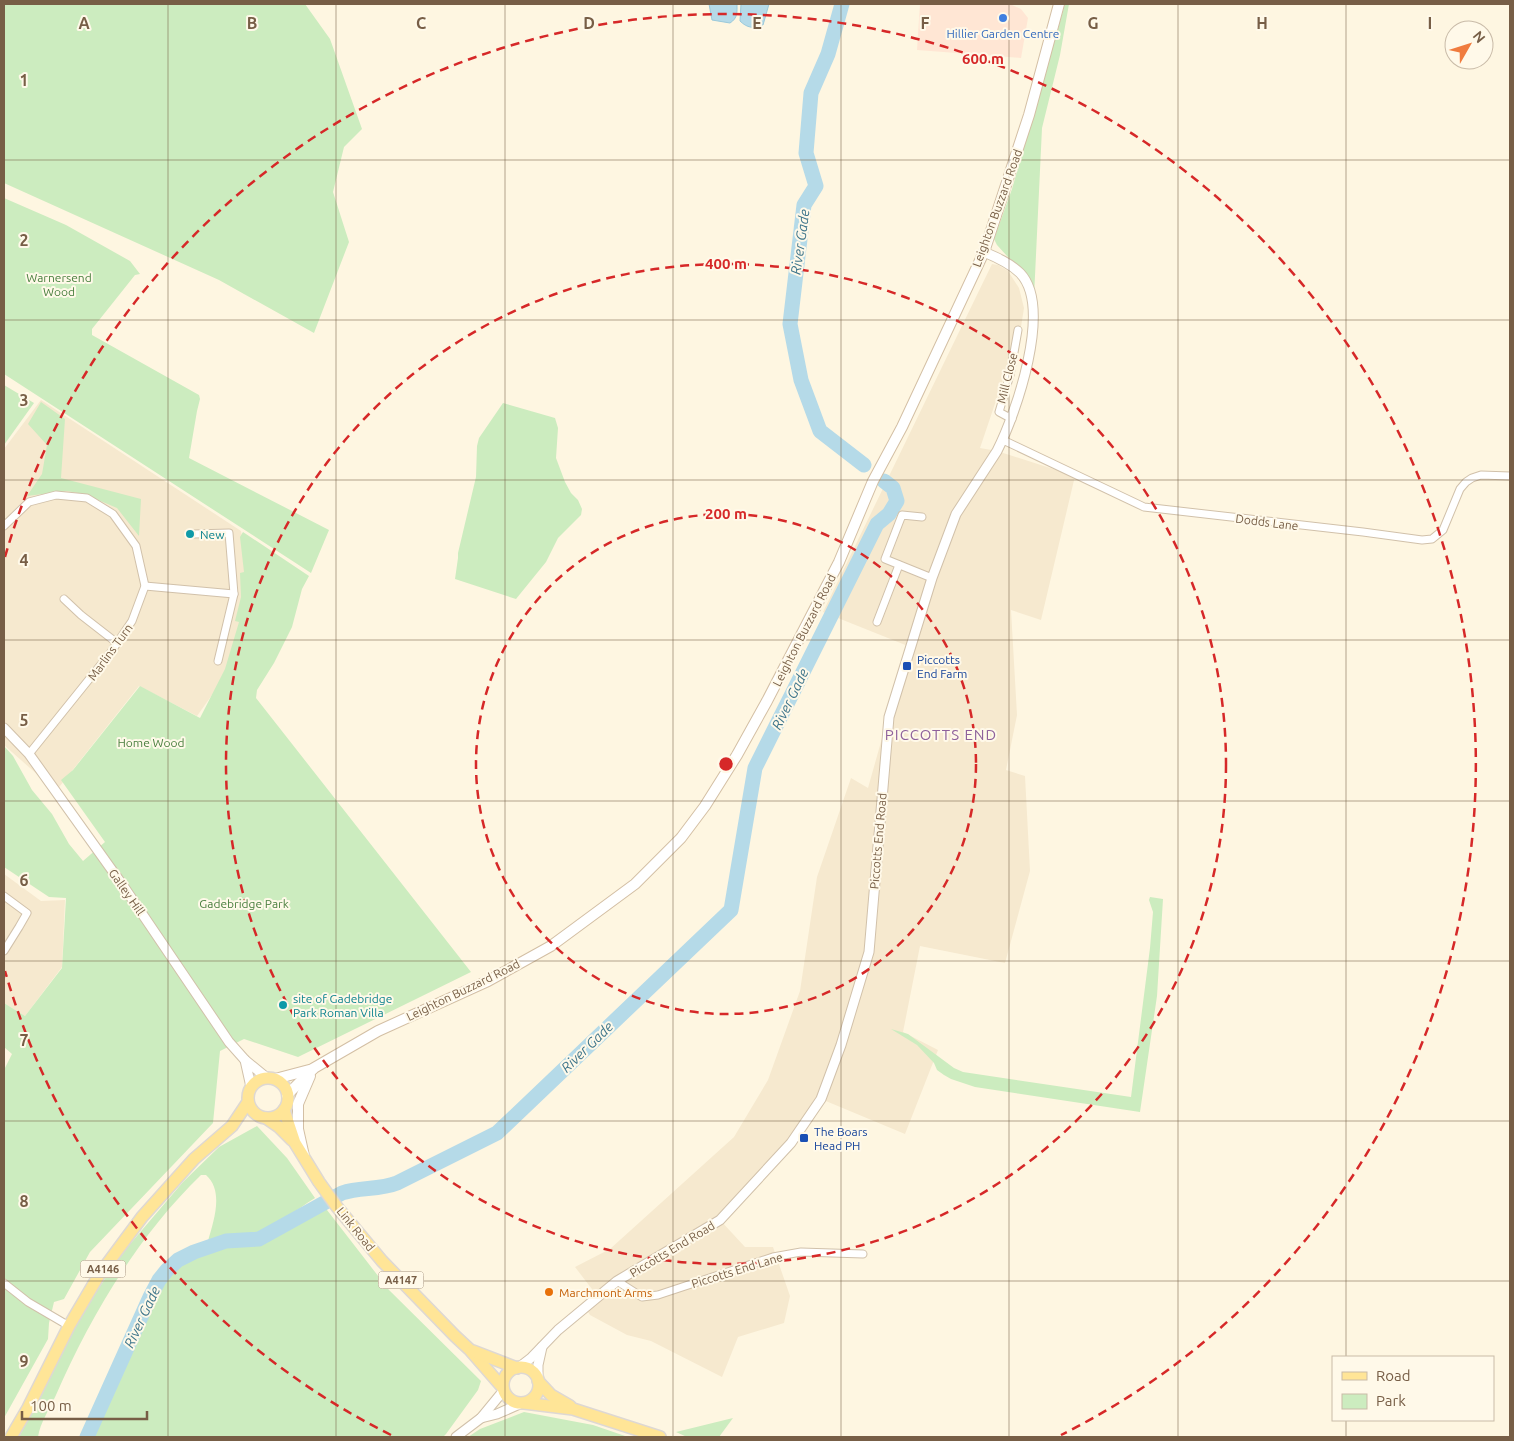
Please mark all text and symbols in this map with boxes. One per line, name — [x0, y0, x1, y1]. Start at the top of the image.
marker: Hillier Garden Centre — [997, 12, 1009, 24]
text: A — [78, 14, 90, 32]
text: B — [247, 14, 257, 32]
text: C — [416, 14, 426, 32]
text: D — [583, 14, 595, 32]
text: E — [752, 14, 762, 32]
text: F — [921, 14, 930, 32]
text: G — [1087, 14, 1099, 32]
text: H — [1256, 14, 1268, 32]
text: I — [1428, 14, 1432, 32]
north arrow — [1444, 20, 1494, 70]
place label: Hillier Garden Centre — [946, 27, 1060, 40]
text: N — [1470, 28, 1489, 46]
text: 600 m — [962, 50, 1004, 67]
text: 1 — [19, 71, 29, 89]
street label: Leighton Buzzard Road — [970, 147, 1024, 269]
water label: River Gade — [787, 208, 813, 276]
text: 2 — [19, 231, 29, 249]
text: 400 m — [705, 255, 747, 272]
park label: Warnersend Wood — [26, 271, 92, 298]
street label: Mill Close — [994, 351, 1020, 405]
text: 3 — [19, 391, 29, 409]
text: 200 m — [705, 505, 747, 522]
street label: Dodds Lane — [1235, 512, 1299, 532]
marker: New — [184, 528, 196, 540]
place label: New — [200, 528, 225, 541]
text: 4 — [19, 551, 29, 569]
street label: Leighton Buzzard Road — [770, 572, 838, 688]
street label: Marlins Turn — [85, 621, 135, 683]
place label: Piccotts End Farm — [917, 653, 967, 680]
marker: Piccotts End Farm — [901, 660, 913, 672]
water label: River Gade — [768, 666, 812, 732]
text: 5 — [19, 711, 29, 729]
district label: PICCOTTS END — [885, 726, 997, 743]
park label: Home Wood — [117, 736, 185, 749]
centre of rings — [717, 755, 735, 773]
street label: Piccotts End Road — [867, 792, 889, 890]
street label: Galley Hill — [106, 867, 148, 917]
text: 6 — [19, 871, 29, 889]
park label: Gadebridge Park — [199, 897, 289, 910]
street label: Leighton Buzzard Road — [404, 957, 522, 1023]
place label: site of Gadebridge Park Roman Villa — [293, 992, 392, 1019]
marker: site of Gadebridge Park Roman Villa — [277, 999, 289, 1011]
water label: River Gade — [558, 1018, 616, 1076]
text: 7 — [19, 1031, 29, 1049]
place label: The Boars Head PH — [814, 1125, 867, 1152]
marker: The Boars Head PH — [798, 1132, 810, 1144]
text: 8 — [19, 1192, 29, 1210]
street label: Link Road — [334, 1205, 378, 1253]
street label: Piccotts End Road — [627, 1219, 717, 1279]
street label: Piccotts End Lane — [690, 1250, 784, 1290]
road number: A4146 — [80, 1260, 126, 1278]
road number: A4147 — [378, 1272, 424, 1288]
water label: River Gade — [121, 1284, 163, 1350]
marker: Marchmont Arms — [543, 1286, 555, 1298]
place label: Marchmont Arms — [559, 1286, 652, 1299]
text: 9 — [19, 1352, 29, 1370]
legend — [1332, 1356, 1494, 1421]
text: Road — [1376, 1367, 1411, 1384]
scale bar — [22, 1388, 148, 1420]
text: Park — [1376, 1392, 1406, 1409]
text: 100 m — [30, 1397, 72, 1414]

